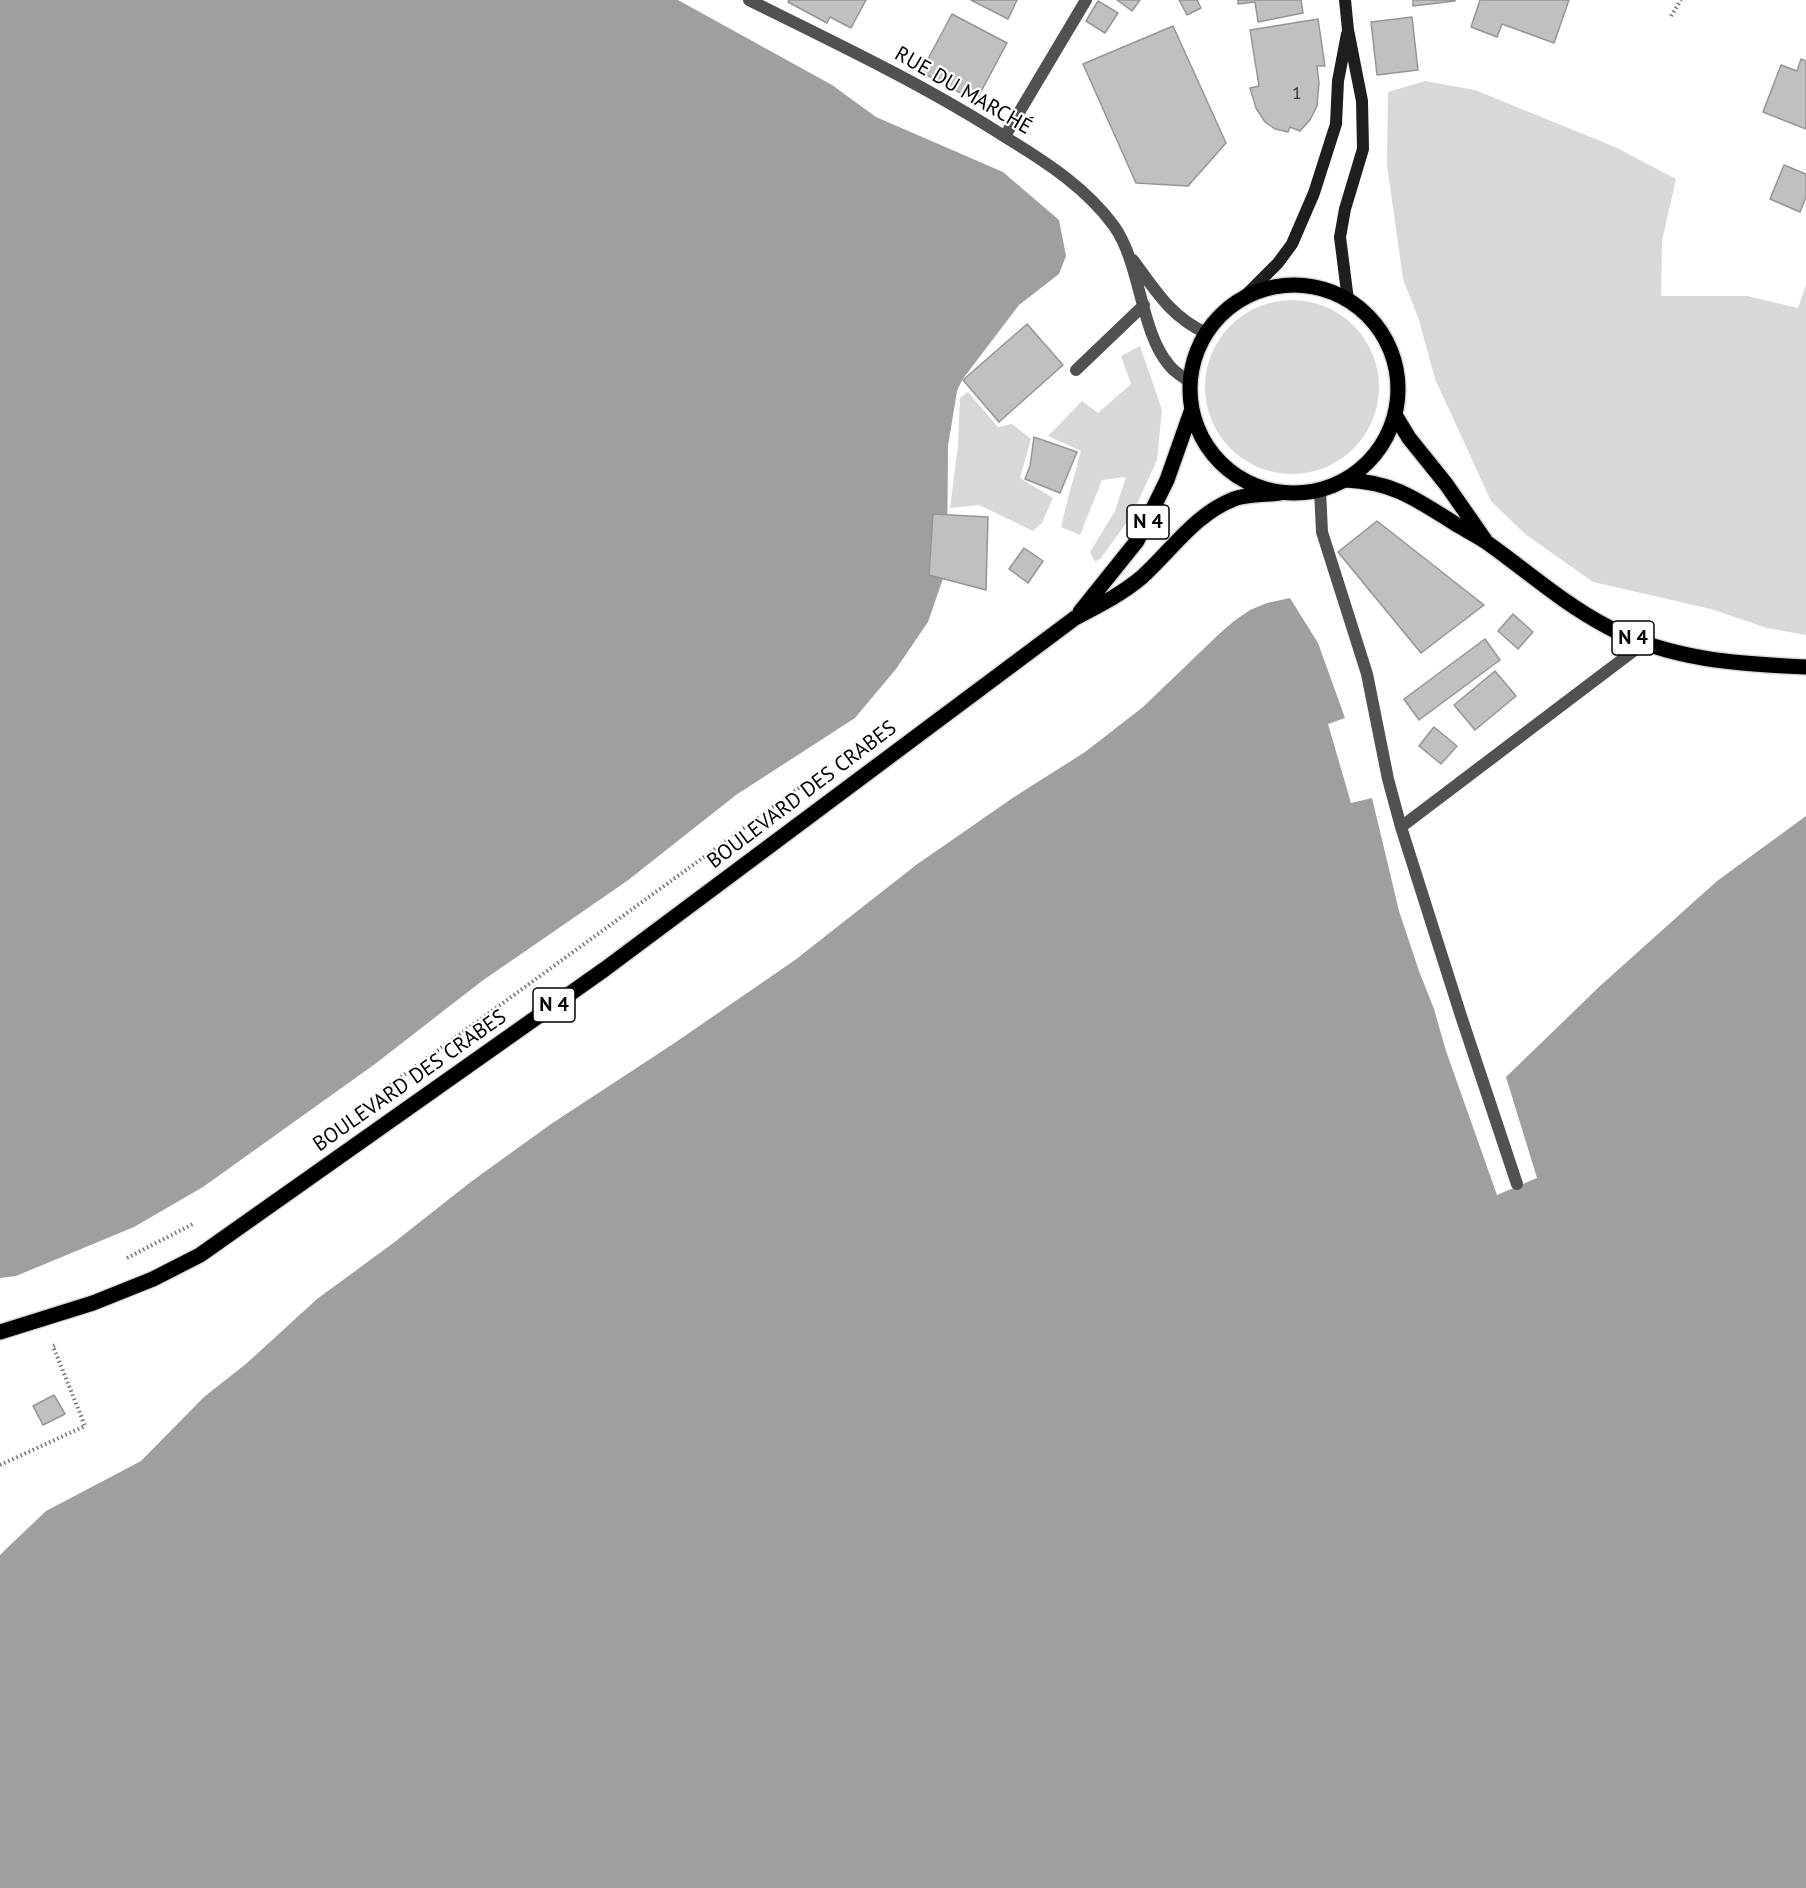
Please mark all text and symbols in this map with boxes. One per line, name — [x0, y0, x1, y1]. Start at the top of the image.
street label: RUE DU MARCHÉ — [890, 42, 1036, 140]
house number: 1 — [1292, 83, 1302, 105]
road number: N 4 — [1127, 505, 1169, 539]
road number: N 4 — [1612, 621, 1654, 655]
street label: BOULEVARD DES CRABES — [703, 716, 901, 874]
road number: N 4 — [533, 988, 575, 1022]
street label: BOULEVARD DES CRABES — [308, 1005, 512, 1157]

